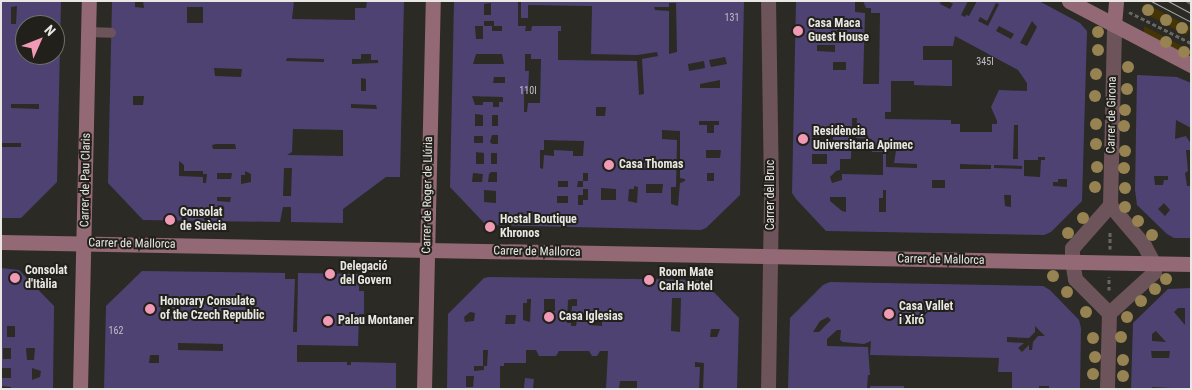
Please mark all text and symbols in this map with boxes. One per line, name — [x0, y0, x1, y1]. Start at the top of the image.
house number: 131 — [725, 12, 739, 24]
north arrow — [15, 15, 65, 65]
place label: Casa Maca Guest House — [808, 17, 869, 45]
text: N — [41, 22, 59, 39]
marker: Casa Maca Guest House — [792, 25, 804, 37]
house number: 345I — [976, 56, 994, 68]
street label: Carrer de Girona — [1104, 76, 1120, 154]
house number: 110I — [519, 85, 537, 97]
place label: Residència Universitaria Apimec — [813, 125, 913, 153]
street label: Carrer de Pau Claris — [78, 133, 94, 227]
marker: Residència Universitaria Apimec — [797, 133, 809, 145]
street label: Carrer de Roger de Llúria — [420, 136, 436, 254]
place label: Casa Thomas — [619, 158, 684, 172]
marker: Casa Thomas — [603, 159, 615, 171]
street label: Carrer del Bruc — [764, 160, 778, 230]
place label: Consolat de Suècia — [180, 206, 227, 234]
place label: Hostal Boutique Khronos — [500, 213, 577, 241]
marker: Consolat de Suècia — [164, 214, 176, 226]
marker: Hostal Boutique Khronos — [484, 221, 496, 233]
street label: Carrer de Mallorca — [88, 236, 176, 252]
street label: Carrer de Mallorca — [493, 244, 581, 260]
street label: Carrer de Mallorca — [897, 252, 985, 268]
place label: Delegació del Govern — [340, 260, 391, 288]
place label: Consolat d'Itàlia — [25, 264, 67, 292]
place label: Room Mate Carla Hotel — [659, 266, 713, 294]
marker: Delegació del Govern — [324, 268, 336, 280]
marker: Consolat d'Itàlia — [9, 272, 21, 284]
marker: Room Mate Carla Hotel — [643, 274, 655, 286]
place label: Honorary Consulate of the Czech Republic — [160, 295, 265, 323]
place label: Casa Vallet i Xiró — [899, 300, 953, 328]
marker: Honorary Consulate of the Czech Republic — [144, 303, 156, 315]
marker: Casa Vallet i Xiró — [883, 308, 895, 320]
place label: Casa Iglesias — [559, 310, 623, 324]
marker: Casa Iglesias — [543, 311, 555, 323]
place label: Palau Montaner — [338, 314, 414, 328]
marker: Palau Montaner — [322, 315, 334, 327]
house number: 162 — [109, 325, 123, 337]

